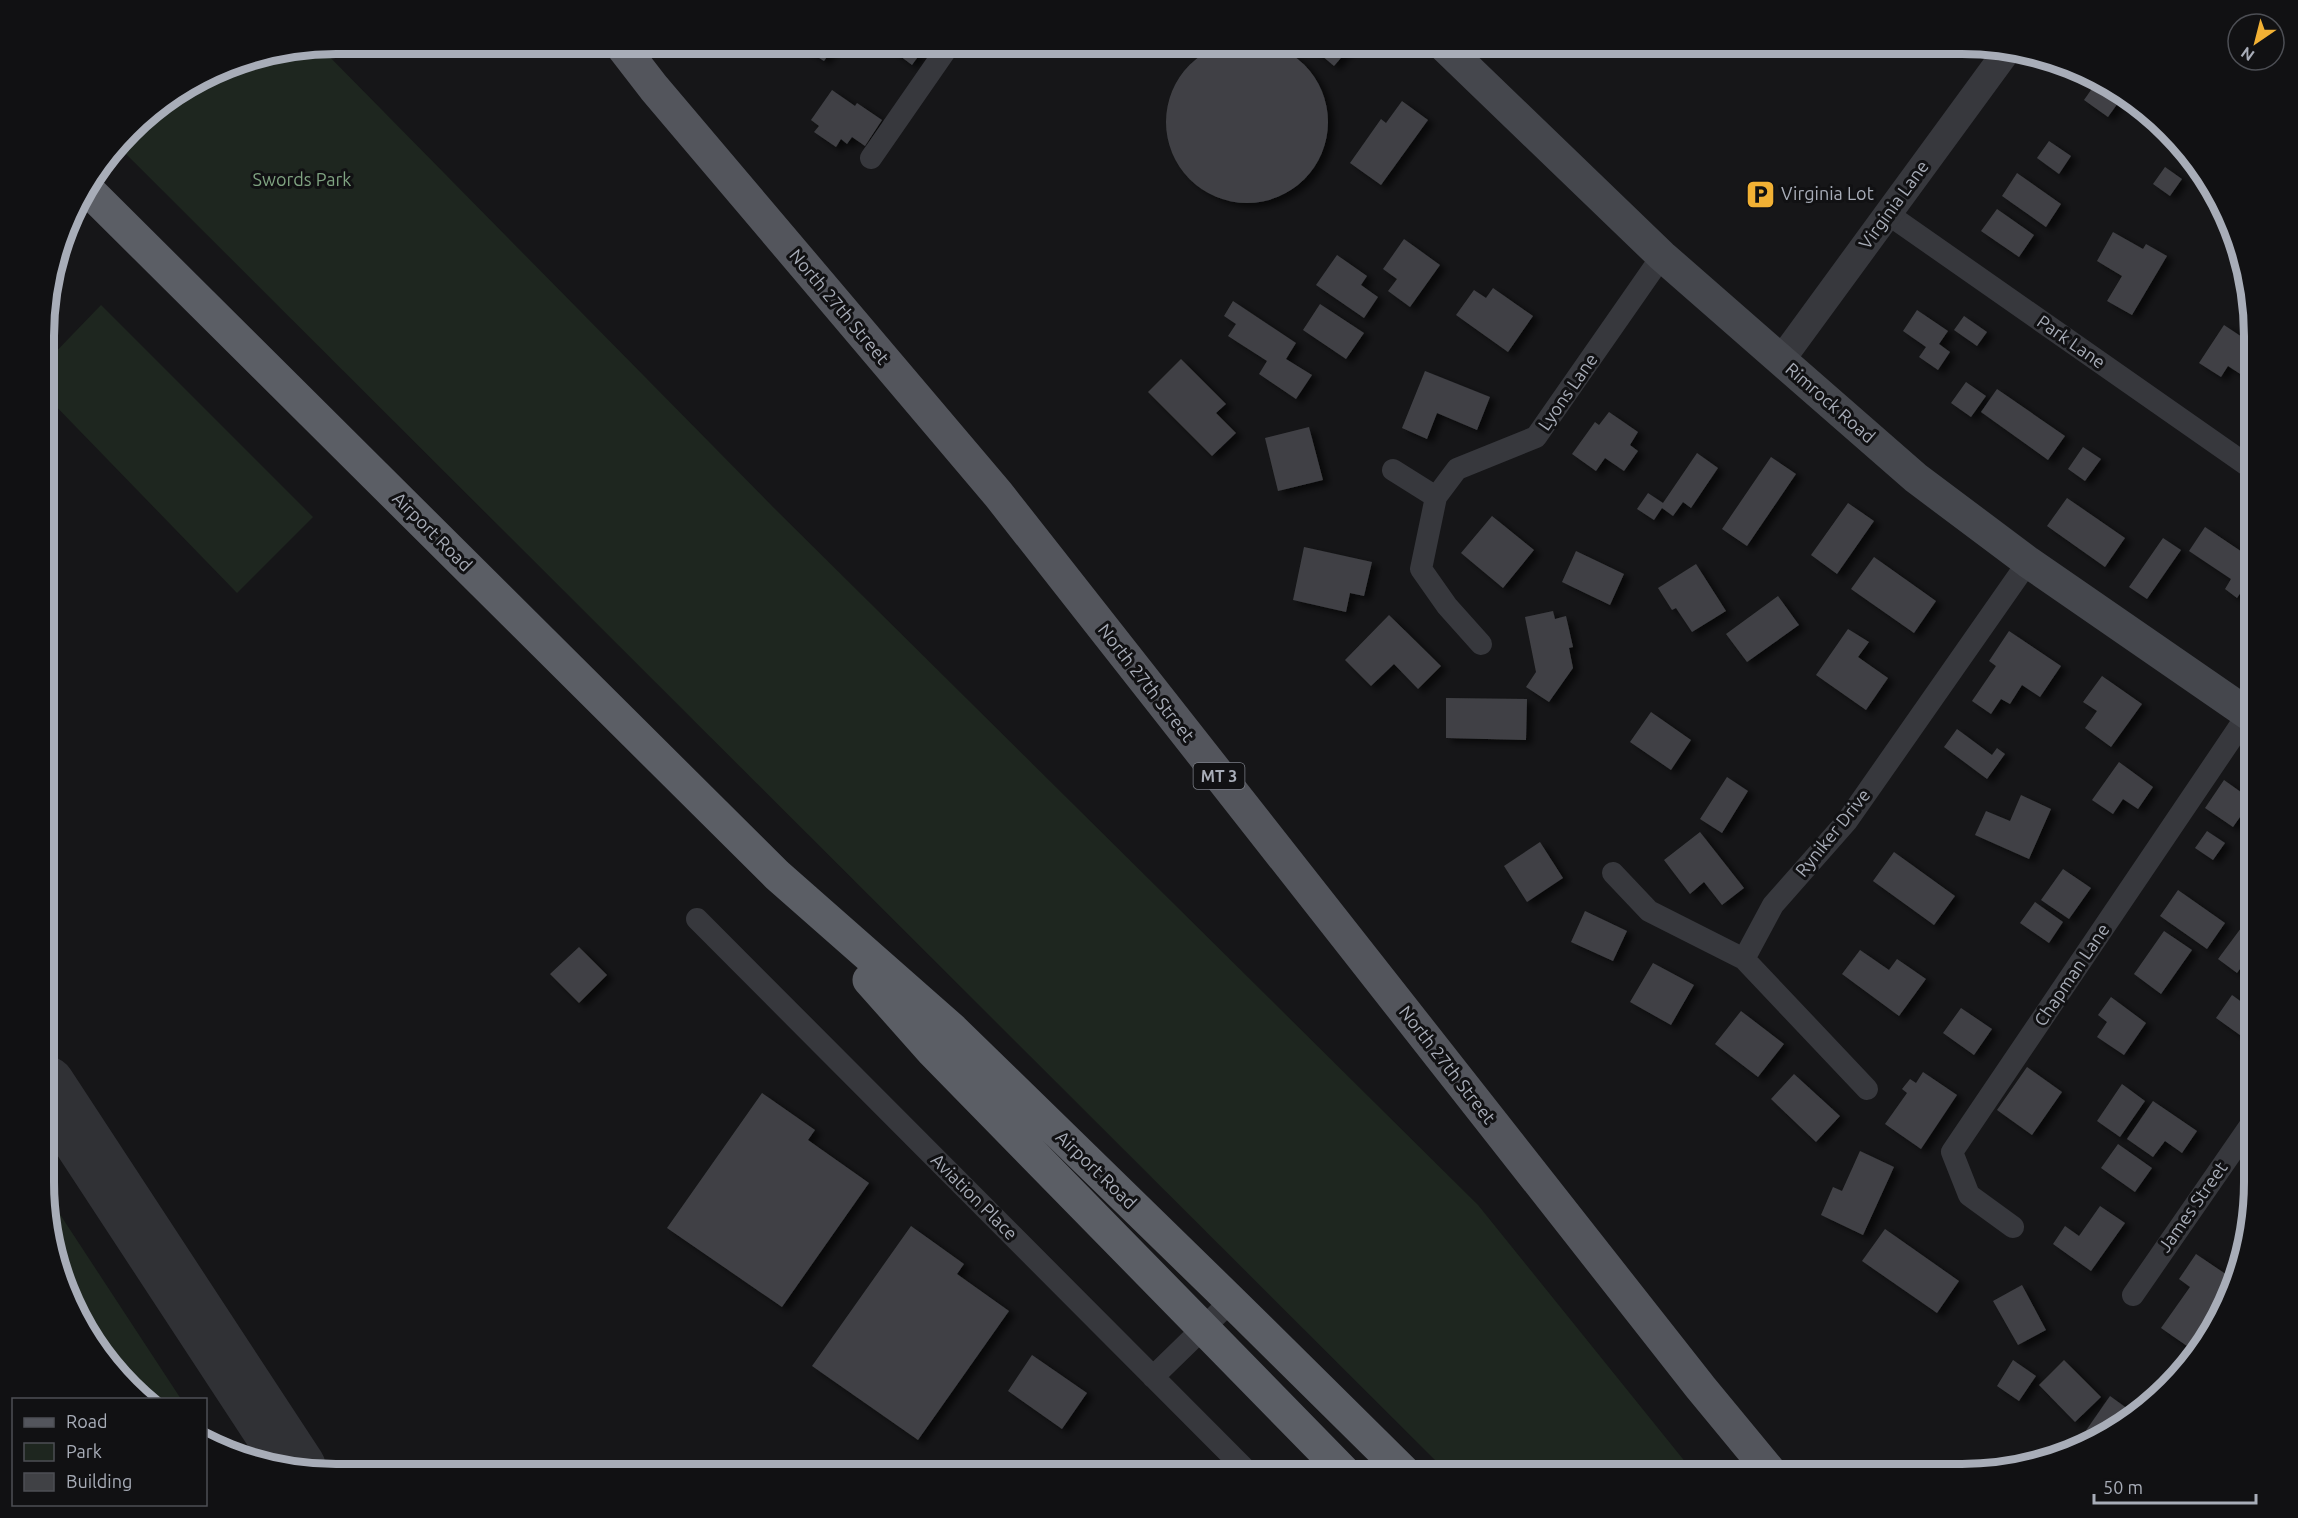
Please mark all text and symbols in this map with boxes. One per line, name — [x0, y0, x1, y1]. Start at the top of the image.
north arrow — [2226, 12, 2286, 72]
text: N — [2237, 43, 2257, 65]
street label: Virginia Lane — [1854, 156, 1932, 253]
park label: Swords Park — [253, 169, 351, 189]
parking icon: Virginia Lot — [1744, 178, 1776, 210]
place label: Virginia Lot — [1781, 183, 1874, 203]
street label: North 27th Street — [786, 245, 894, 368]
street label: Park Lane — [2034, 310, 2109, 372]
street label: Lyons Lane — [1533, 349, 1601, 434]
street label: Rimrock Road — [1782, 358, 1879, 446]
street label: Airport Road — [389, 488, 476, 575]
street label: North 27th Street — [1095, 620, 1199, 745]
road number: MT 3 — [1194, 763, 1244, 789]
street label: Ryniker Drive — [1791, 785, 1874, 880]
street label: Chapman Lane — [2030, 920, 2113, 1029]
street label: North 27th Street — [1396, 1002, 1500, 1127]
street label: Airport Road — [1053, 1126, 1141, 1212]
street label: Aviation Place — [928, 1149, 1022, 1243]
street label: James Street — [2154, 1157, 2231, 1255]
legend — [12, 1398, 207, 1506]
text: Road — [66, 1411, 108, 1431]
text: Park — [66, 1441, 102, 1461]
scale bar — [2094, 1467, 2256, 1505]
text: Building — [66, 1471, 132, 1491]
text: 50 m — [2103, 1477, 2143, 1497]

